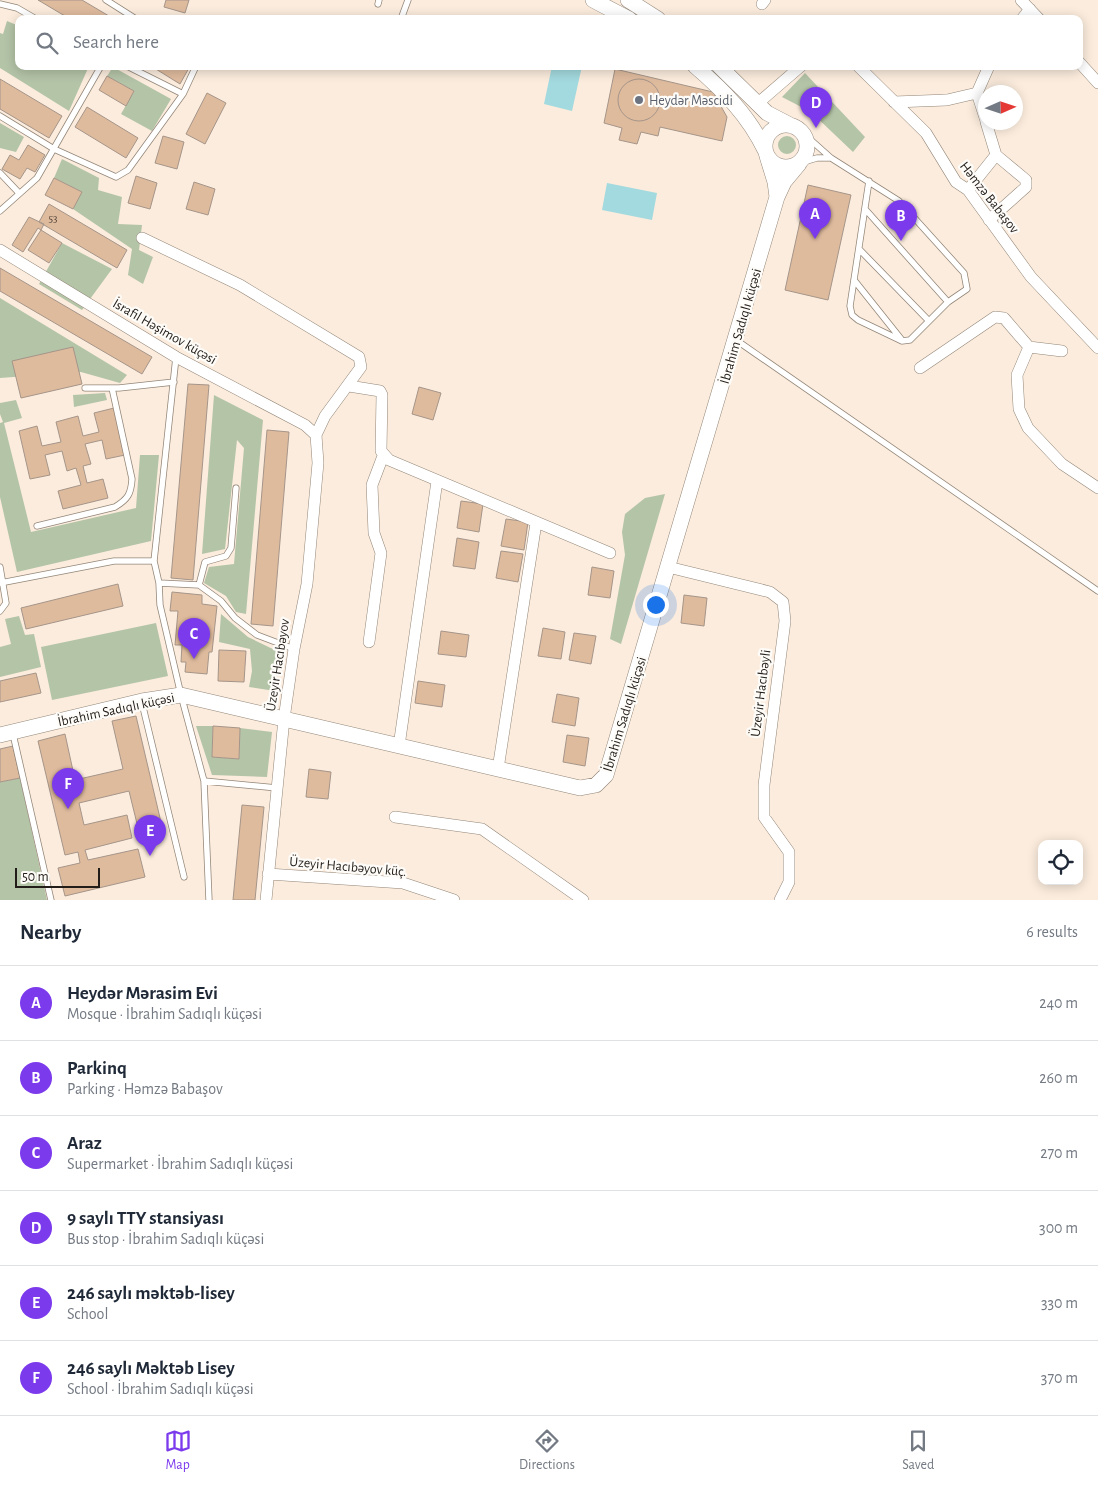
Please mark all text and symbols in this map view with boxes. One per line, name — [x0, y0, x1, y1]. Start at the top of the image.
search box — [15, 15, 1083, 70]
icon: search — [33, 29, 61, 57]
text: Search here — [73, 33, 159, 52]
north arrow — [978, 85, 1023, 130]
pin: D — [800, 87, 832, 128]
marker: Heydər Məscidi — [633, 94, 645, 106]
place label: Heydər Məscidi — [649, 94, 733, 108]
street label: Həmzə Babaşov — [957, 159, 1021, 236]
pin: A — [799, 198, 831, 239]
pin: B — [885, 200, 917, 241]
house number: 53 — [48, 213, 58, 224]
street label: İbrahim Sadıqlı küçəsi — [715, 266, 764, 386]
street label: İsrafil Həşimov küçəsi — [110, 294, 220, 367]
your location — [643, 592, 669, 618]
street label: Üzeyir Hacıbəyov — [261, 617, 292, 712]
pin: C — [178, 618, 210, 659]
street label: Üzeyir Hacıbəyli — [746, 648, 773, 738]
street label: İbrahim Sadıqlı küçəsi — [598, 654, 649, 773]
street label: İbrahim Sadıqlı küçəsi — [56, 688, 176, 729]
pin: F — [52, 768, 84, 809]
pin: E — [134, 815, 166, 856]
map controls — [1038, 840, 1083, 885]
button: locate — [1038, 840, 1083, 885]
street label: Üzeyir Hacıbəyov küç. — [289, 852, 407, 879]
scale bar — [15, 865, 100, 888]
text: 50 m — [22, 870, 49, 884]
text: Nearby — [20, 922, 81, 943]
text: 6 results — [1026, 924, 1078, 940]
text: Heydər Mərasim Evi — [67, 984, 218, 1003]
text: A — [31, 995, 41, 1011]
text: 240 m — [1039, 995, 1078, 1011]
text: Mosque · İbrahim Sadıqlı küçəsi — [67, 1006, 262, 1022]
text: Parkinq — [67, 1059, 127, 1078]
text: B — [31, 1070, 41, 1086]
text: 260 m — [1039, 1070, 1078, 1086]
text: Parking · Həmzə Babaşov — [67, 1081, 223, 1097]
text: Araz — [67, 1134, 102, 1153]
text: C — [32, 1145, 40, 1161]
text: 270 m — [1040, 1145, 1078, 1161]
text: Supermarket · İbrahim Sadıqlı küçəsi — [67, 1156, 293, 1172]
text: 9 saylı TTY stansiyası — [67, 1209, 224, 1228]
text: D — [31, 1220, 41, 1236]
text: 300 m — [1039, 1220, 1078, 1236]
text: Bus stop · İbrahim Sadıqlı küçəsi — [67, 1231, 264, 1247]
text: 246 saylı məktəb-lisey — [67, 1284, 235, 1303]
text: E — [32, 1295, 40, 1311]
text: 330 m — [1041, 1295, 1078, 1311]
text: School — [67, 1306, 108, 1322]
text: 246 saylı Məktəb Lisey — [67, 1359, 235, 1378]
text: F — [32, 1370, 40, 1386]
text: 370 m — [1041, 1370, 1078, 1386]
text: School · İbrahim Sadıqlı küçəsi — [67, 1381, 254, 1397]
tab: Map — [164, 1427, 192, 1474]
tab: Directions — [519, 1427, 575, 1474]
tab: Saved — [902, 1427, 934, 1474]

